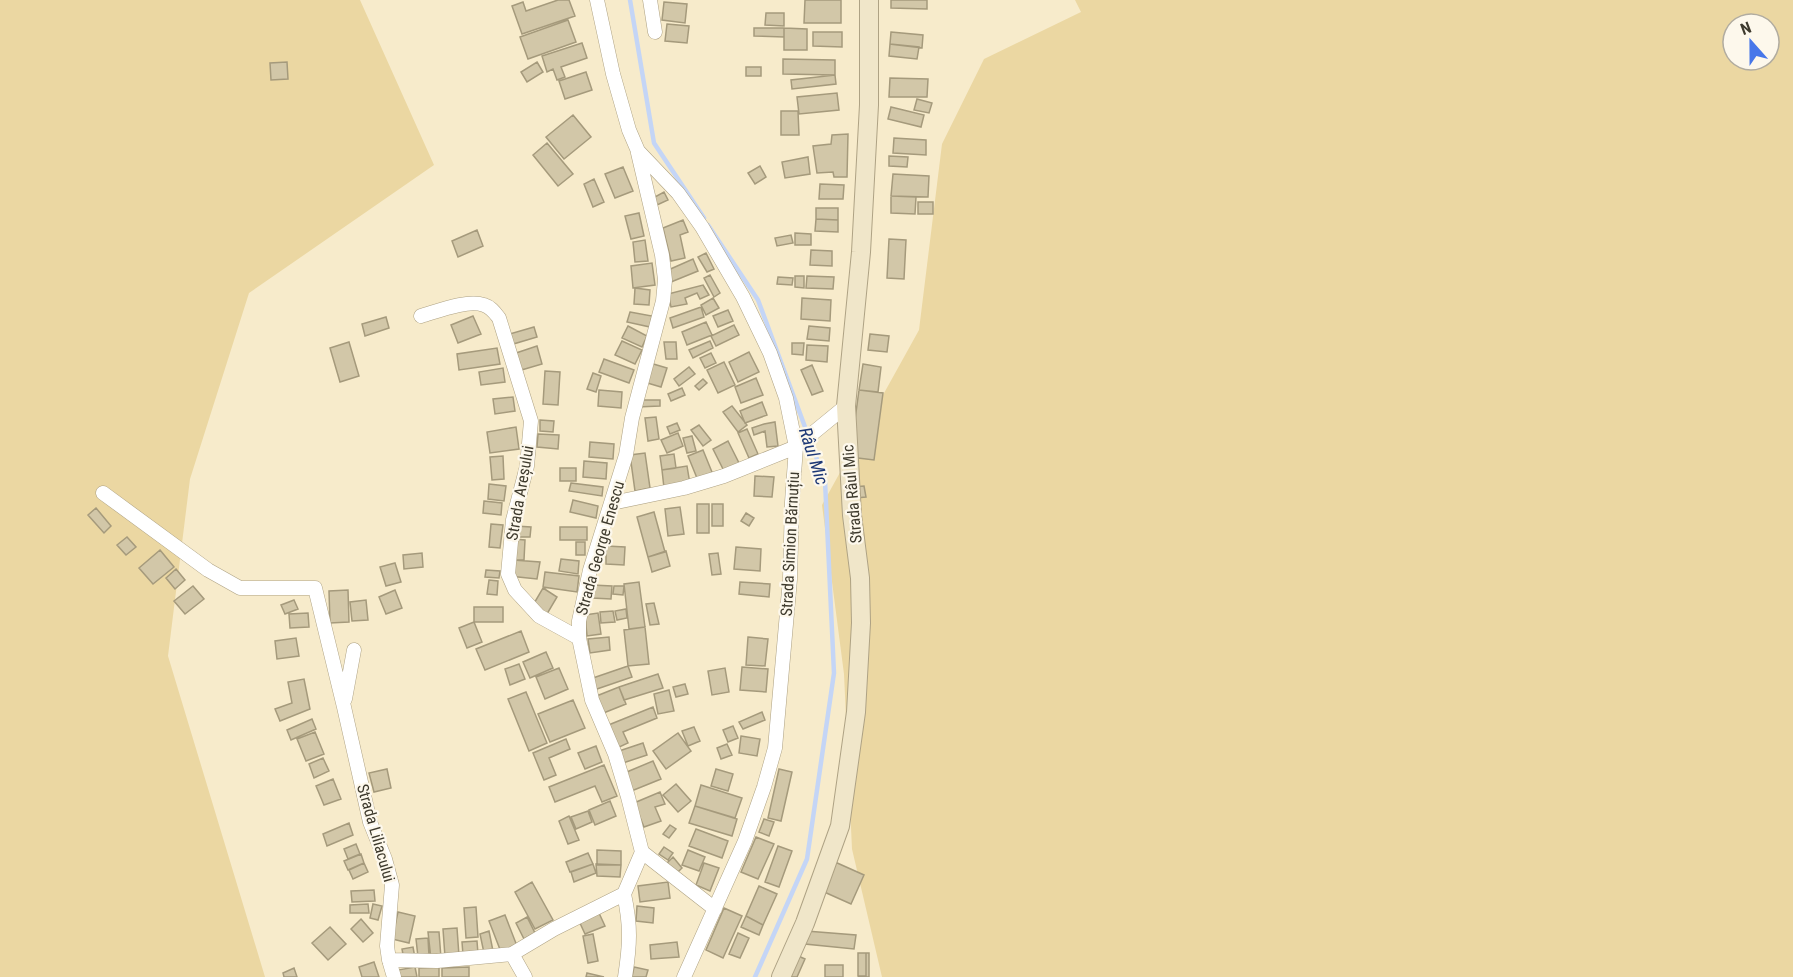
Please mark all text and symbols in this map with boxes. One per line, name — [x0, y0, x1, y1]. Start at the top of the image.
north arrow — [1721, 12, 1781, 72]
text: N — [1738, 18, 1754, 39]
water label: Râul Mic — [795, 424, 833, 488]
street label: Strada Areșului — [502, 444, 539, 542]
street label: Strada Râul Mic — [838, 444, 866, 544]
street label: Strada Simion Bărnuțiu — [777, 471, 804, 617]
street label: Strada George Enescu — [572, 479, 628, 617]
street label: Strada Liliacului — [353, 782, 399, 884]

